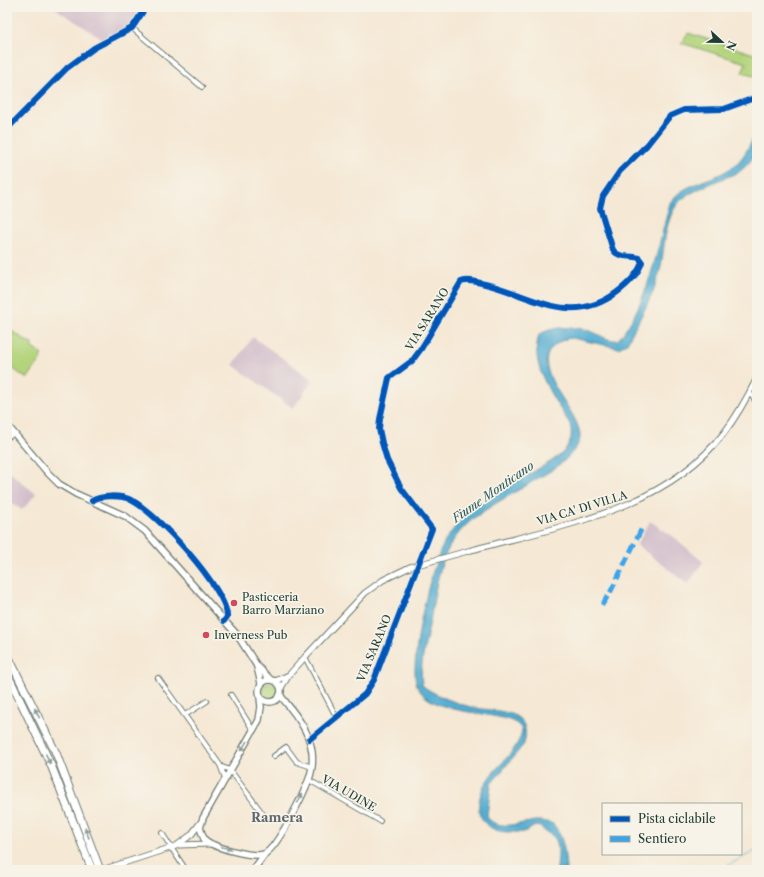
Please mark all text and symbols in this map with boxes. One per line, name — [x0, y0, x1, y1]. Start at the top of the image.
north arrow — [702, 22, 742, 62]
text: N — [723, 39, 740, 53]
street label: VIA SARANO — [402, 285, 452, 354]
water label: Fiume Monticano — [448, 458, 537, 526]
street label: VIA CA' DI VILLA — [534, 487, 630, 529]
place label: Pasticceria Barro Marziano — [242, 590, 324, 617]
marker: Pasticceria Barro Marziano — [229, 598, 239, 608]
street label: VIA SARANO — [353, 612, 394, 685]
place label: Inverness Pub — [214, 628, 288, 642]
marker: Inverness Pub — [201, 630, 211, 640]
one-way arrow — [34, 708, 40, 719]
one-way arrow — [240, 740, 247, 752]
one-way arrow — [45, 753, 51, 764]
street label: VIA UDINE — [318, 771, 379, 814]
one-way arrow — [297, 792, 303, 804]
legend — [602, 803, 742, 855]
district label: Ramera — [251, 809, 303, 825]
text: Pista ciclabile — [638, 811, 716, 826]
one-way arrow — [83, 827, 89, 839]
text: Sentiero — [638, 831, 686, 846]
one-way arrow — [220, 845, 232, 851]

